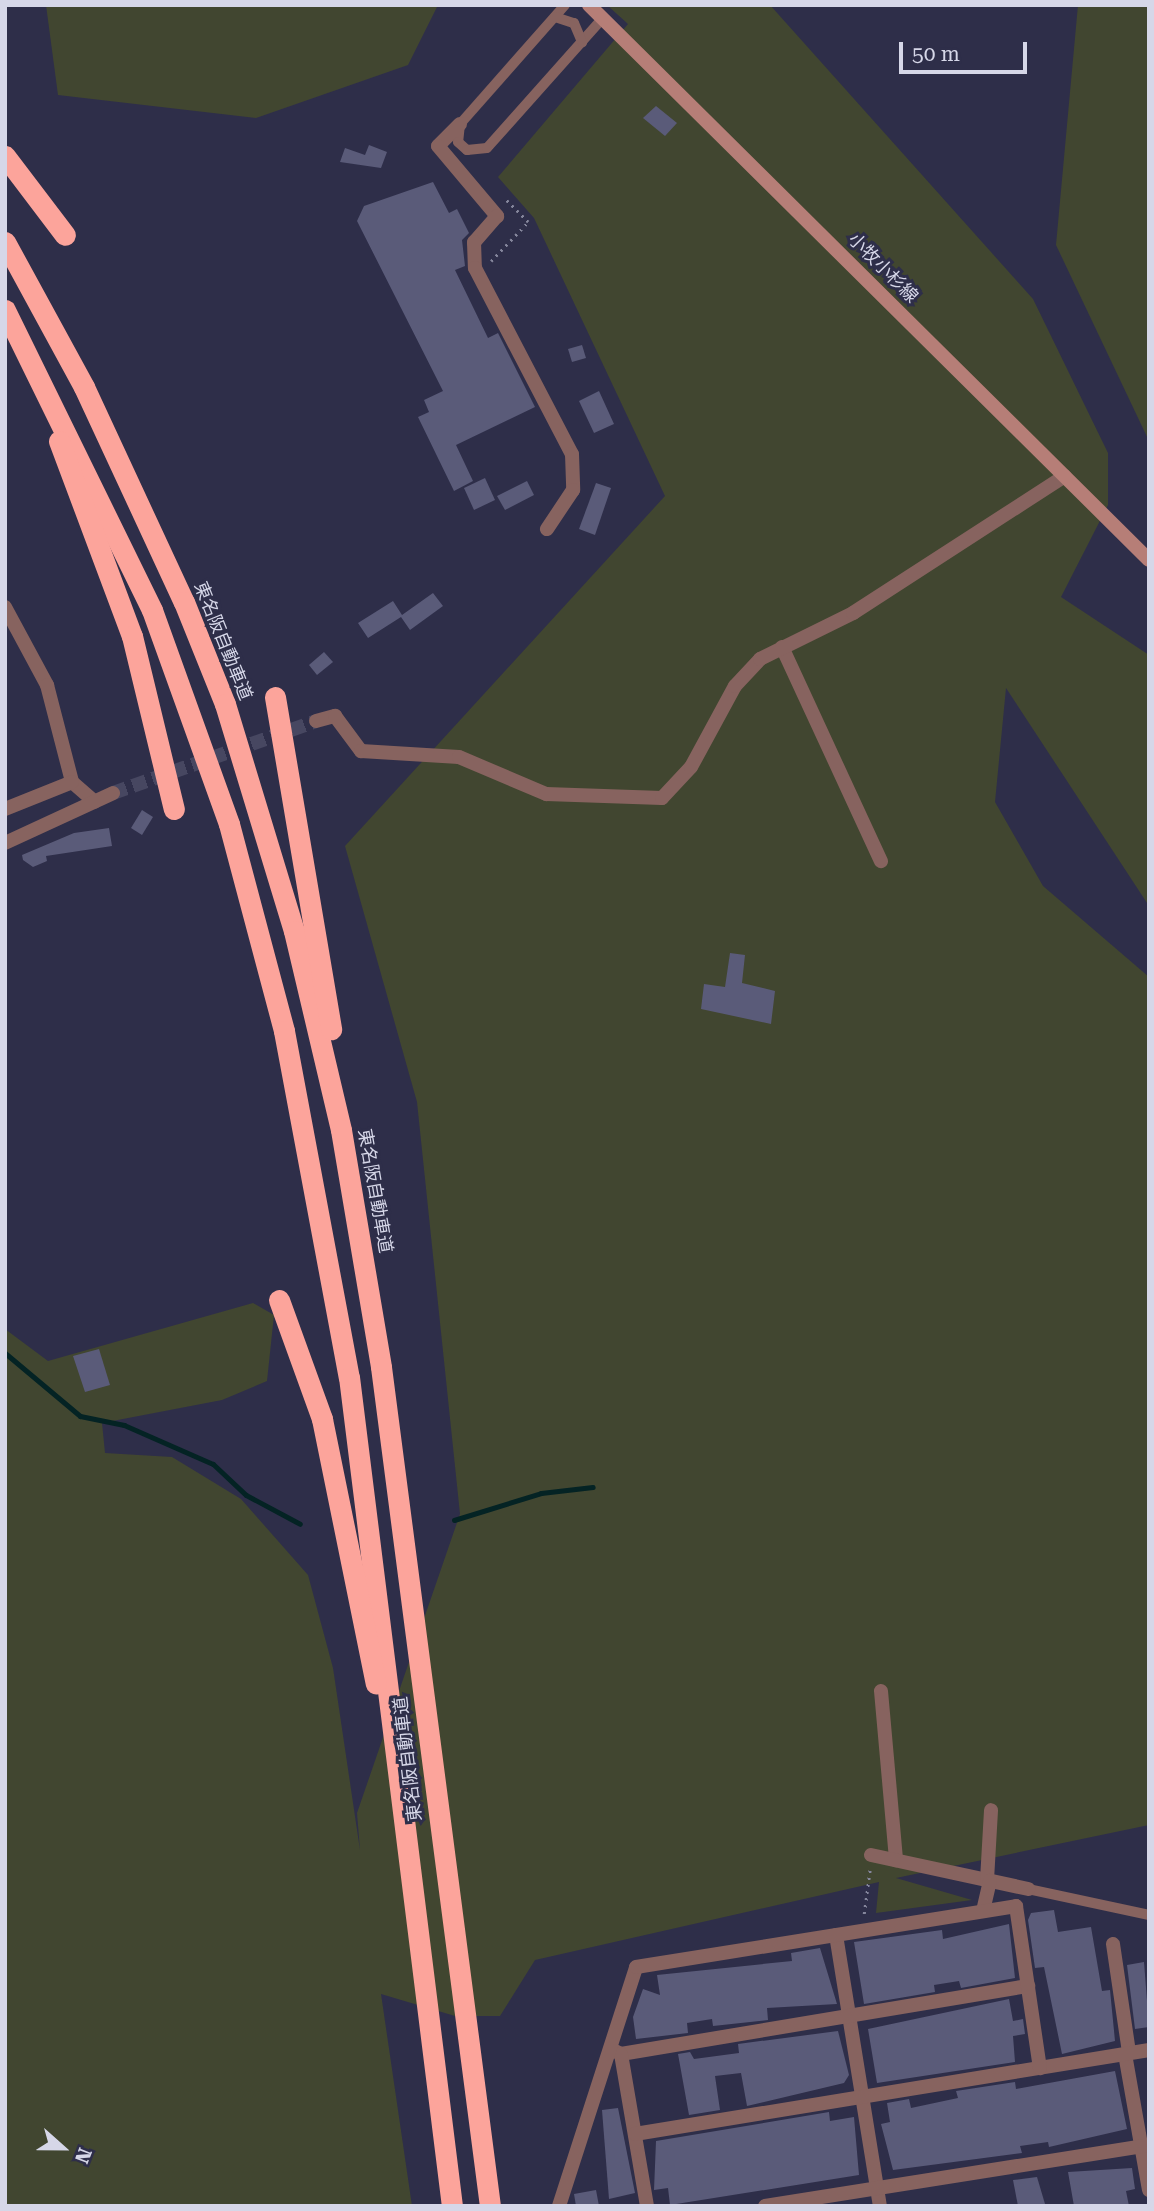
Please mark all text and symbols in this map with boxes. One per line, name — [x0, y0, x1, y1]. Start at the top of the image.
scale bar — [902, 28, 1030, 72]
text: 50 m — [912, 42, 960, 66]
street label: 小牧小杉線 — [844, 229, 922, 307]
street label: 東名阪自動車道 — [189, 579, 257, 703]
street label: 東名阪自動車道 — [353, 1127, 397, 1255]
street label: 東名阪自動車道 — [390, 1695, 426, 1823]
north arrow — [28, 2113, 98, 2183]
text: N — [70, 2145, 96, 2167]

